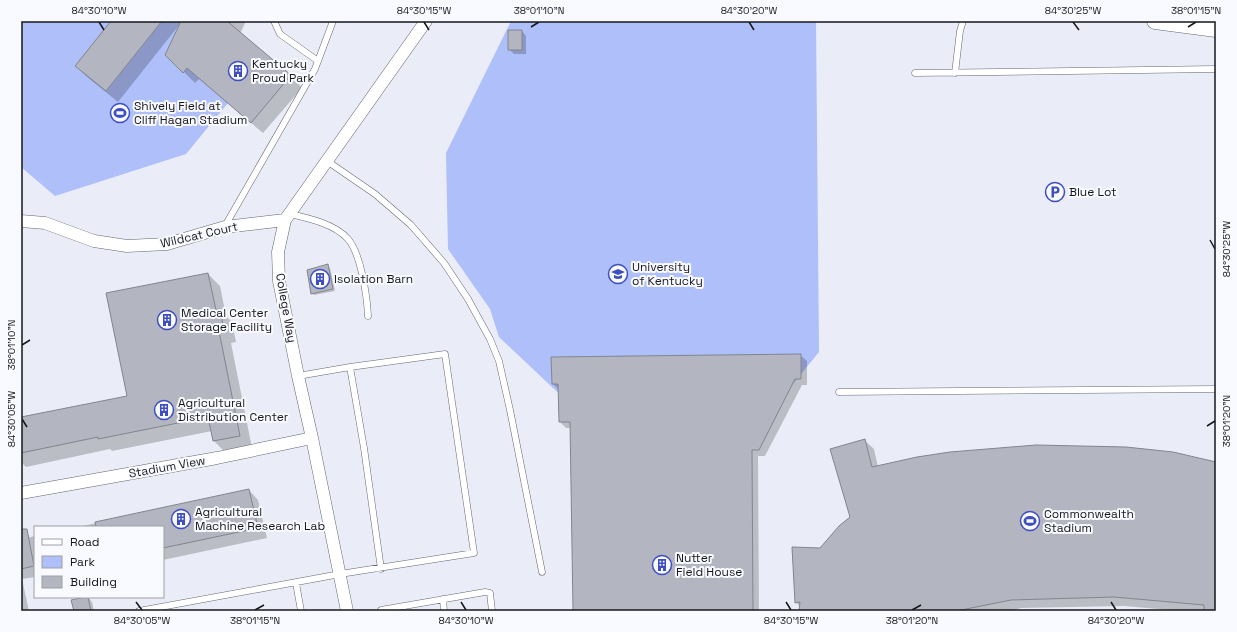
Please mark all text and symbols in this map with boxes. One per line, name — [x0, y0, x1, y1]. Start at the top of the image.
text: 84°30'10"W — [72, 4, 127, 17]
text: 84°30'15"W — [397, 4, 451, 17]
text: 38°01'10"N — [514, 4, 564, 17]
text: 84°30'20"W — [721, 4, 778, 17]
text: 84°30'25"W — [1045, 4, 1101, 17]
text: 38°01'15"N — [1171, 4, 1221, 17]
place label: Kentucky Proud Park — [252, 56, 315, 86]
building icon: Kentucky Proud Park — [227, 60, 249, 82]
place label: Shively Field at Cliff Hagan Stadium — [134, 98, 247, 128]
sports icon: Shively Field at Cliff Hagan Stadium — [109, 102, 131, 124]
parking icon: Blue Lot — [1044, 181, 1066, 203]
place label: Blue Lot — [1069, 184, 1117, 200]
street label: Wildcat Court — [159, 218, 239, 252]
text: 84°30'25"W — [1220, 221, 1233, 277]
place label: University of Kentucky — [632, 259, 703, 289]
school or university icon: University of Kentucky — [607, 263, 629, 285]
building icon: Isolation Barn — [309, 268, 331, 290]
place label: Isolation Barn — [334, 271, 413, 287]
street label: College Way — [272, 272, 300, 344]
place label: Medical Center Storage Facility — [181, 305, 272, 335]
building icon: Medical Center Storage Facility — [156, 309, 178, 331]
text: 38°01'10"N — [5, 320, 18, 370]
text: 84°30'05"W — [5, 390, 18, 447]
place label: Agricultural Distribution Center — [178, 395, 289, 425]
text: 38°01'20"N — [1220, 395, 1233, 447]
building icon: Agricultural Distribution Center — [153, 399, 175, 421]
street label: Stadium View — [127, 452, 207, 482]
place label: Agricultural Machine Research Lab — [195, 504, 326, 534]
place label: Commonwealth Stadium — [1044, 506, 1134, 536]
building icon: Agricultural Machine Research Lab — [170, 508, 192, 530]
sports icon: Commonwealth Stadium — [1019, 510, 1041, 532]
legend — [34, 526, 164, 598]
text: Road — [70, 534, 99, 550]
place label: Nutter Field House — [676, 550, 742, 580]
text: Park — [70, 554, 95, 570]
building icon: Nutter Field House — [651, 554, 673, 576]
text: Building — [70, 574, 117, 590]
text: 84°30'05"W — [114, 614, 171, 627]
text: 38°01'15"N — [230, 614, 280, 627]
text: 84°30'10"W — [439, 614, 494, 627]
text: 84°30'15"W — [764, 614, 818, 627]
text: 38°01'20"N — [886, 614, 938, 627]
text: 84°30'20"W — [1088, 614, 1145, 627]

